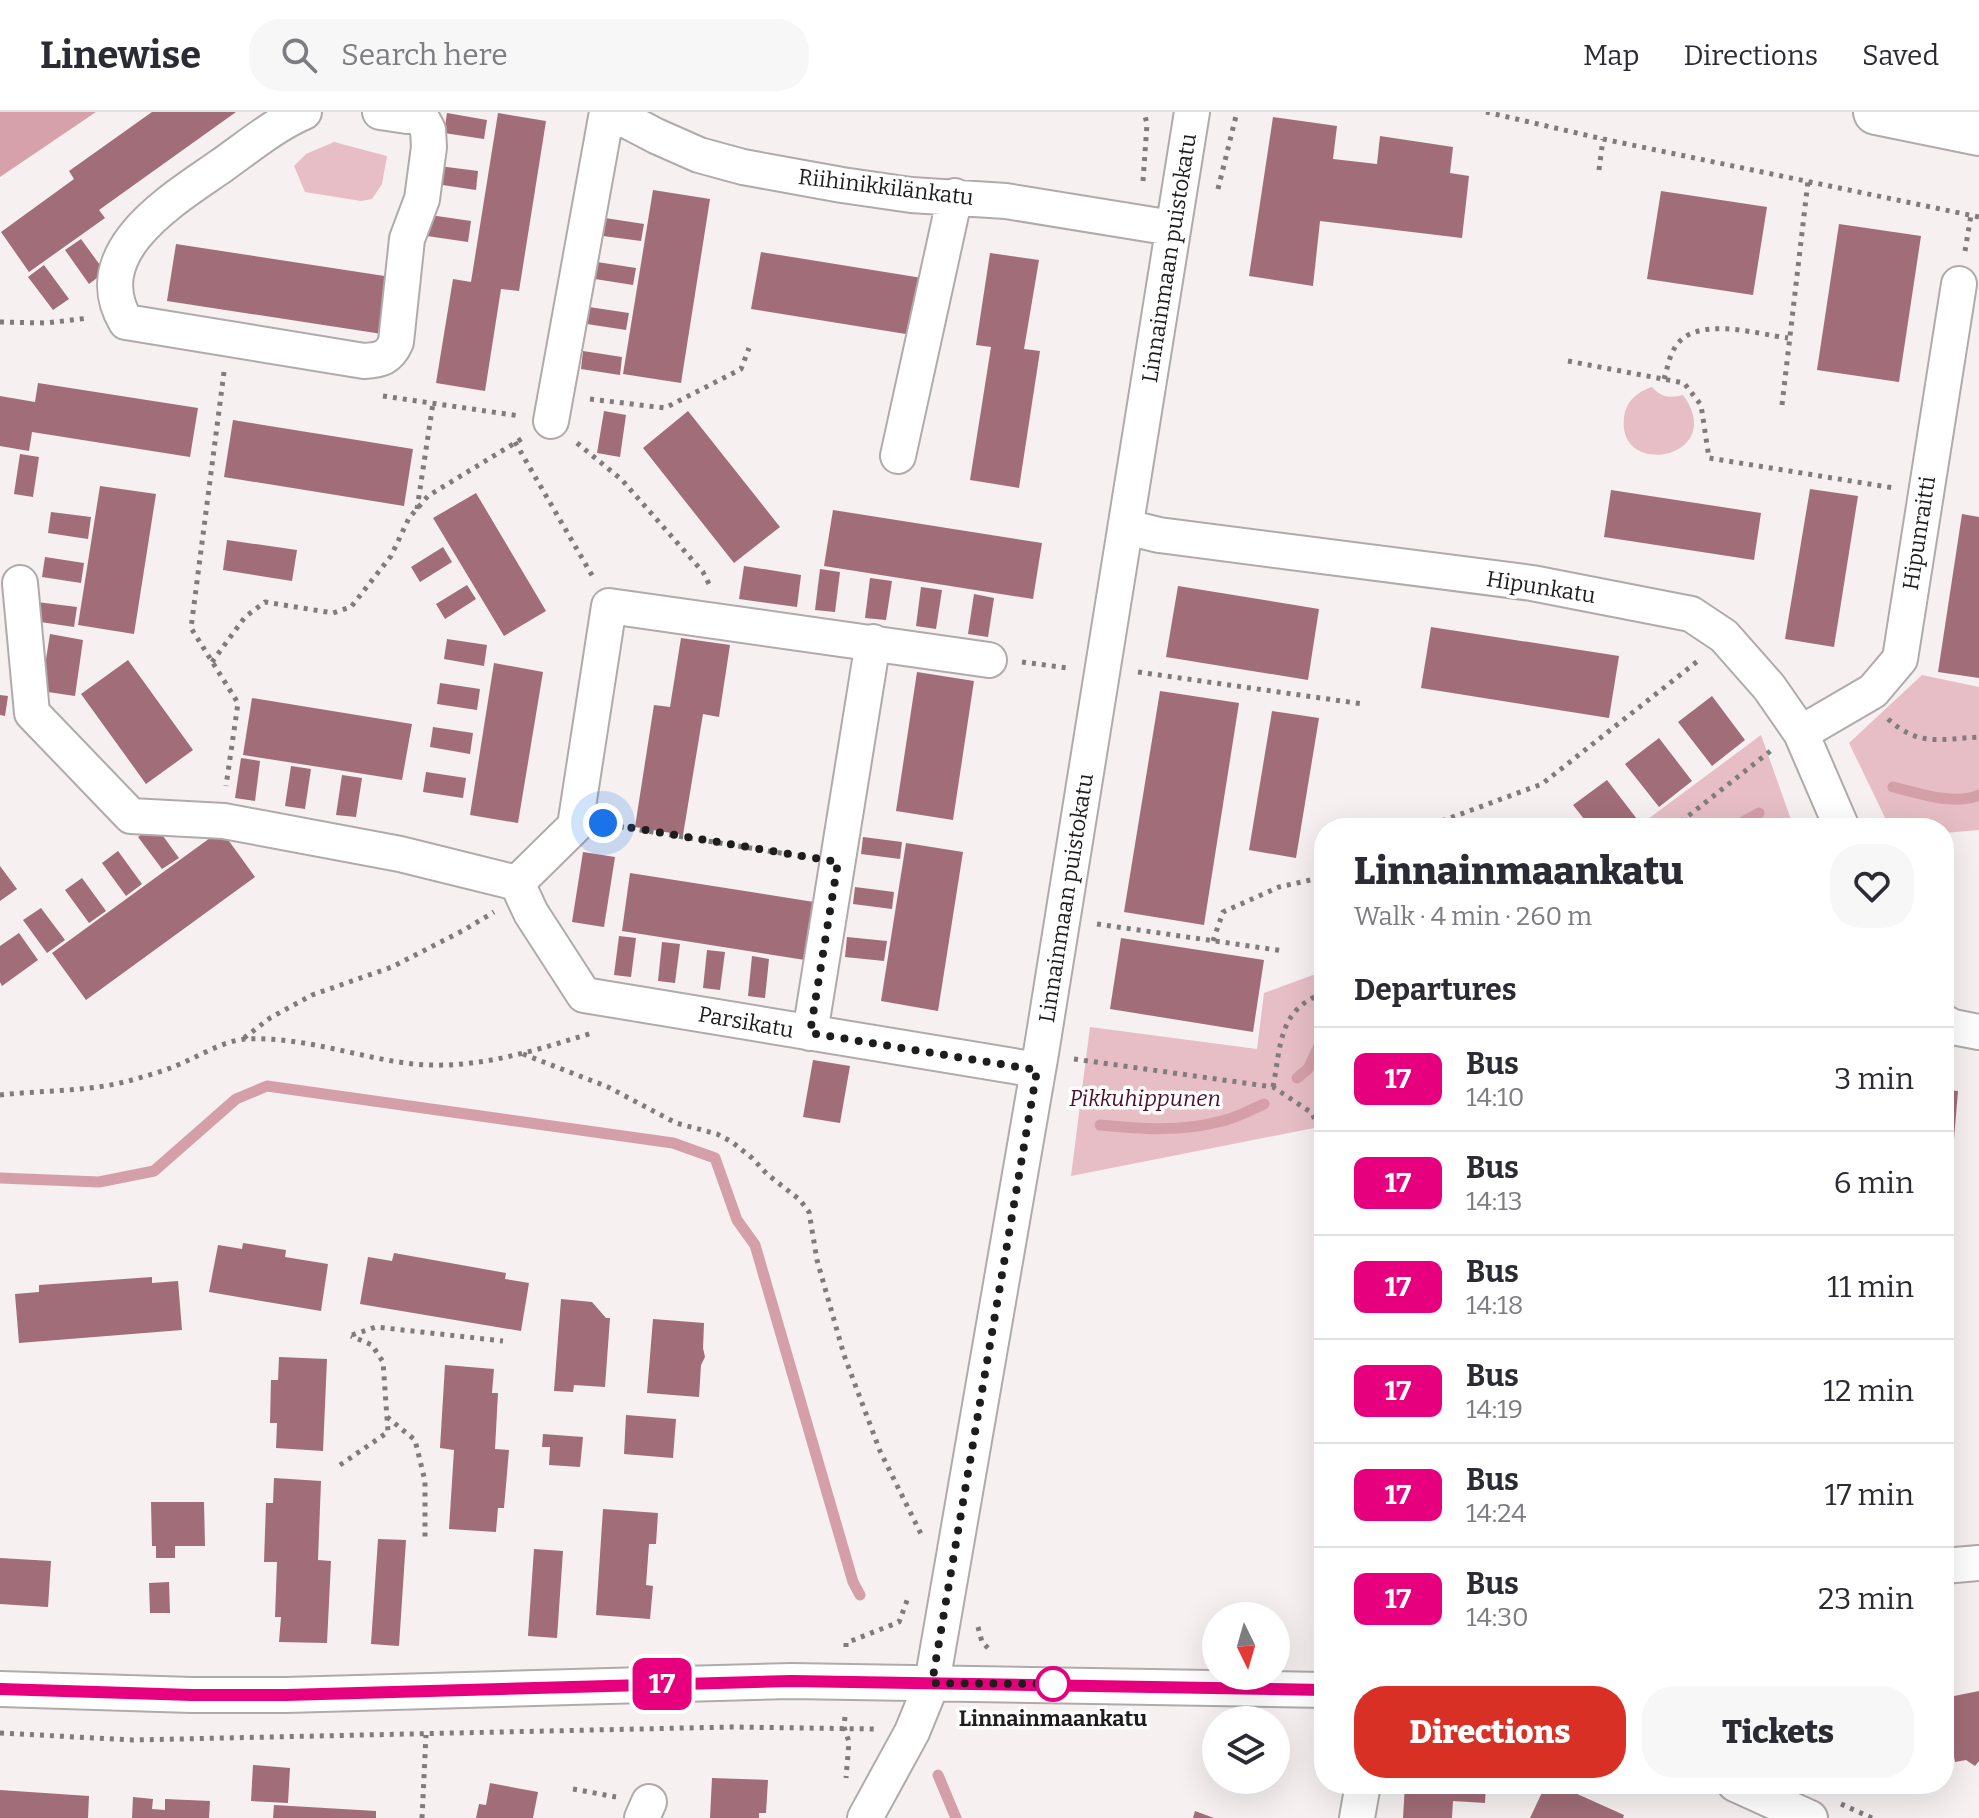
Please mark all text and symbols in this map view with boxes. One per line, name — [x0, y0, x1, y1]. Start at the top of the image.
search box — [249, 19, 809, 91]
text: Linewise — [40, 32, 201, 78]
icon: search — [277, 33, 321, 77]
text: Search here — [341, 37, 508, 73]
text: Map — [1583, 39, 1639, 72]
text: Directions — [1683, 39, 1818, 72]
text: Saved — [1862, 39, 1939, 72]
street label: Linnainmaan puistokatu — [1136, 131, 1202, 384]
street label: Riihinikkilänkatu — [797, 163, 975, 211]
street label: Hipunraitti — [1897, 474, 1941, 592]
street label: Hipunkatu — [1484, 565, 1598, 609]
street label: Linnainmaan puistokatu — [1033, 771, 1099, 1024]
your location — [583, 803, 623, 843]
button: heart — [1830, 844, 1914, 928]
text: Linnainmaankatu — [1354, 848, 1684, 894]
text: Walk · 4 min · 260 m — [1354, 901, 1592, 932]
text: Departures — [1354, 972, 1517, 1008]
street label: Parsikatu — [696, 1000, 796, 1044]
text: Bus — [1466, 1046, 1519, 1082]
text: 3 min — [1834, 1061, 1914, 1097]
text: 17 — [1385, 1062, 1411, 1095]
text: 14:10 — [1466, 1082, 1524, 1113]
park label: Pikkuhippunen — [1069, 1085, 1221, 1112]
text: Bus — [1466, 1150, 1519, 1186]
text: 6 min — [1834, 1165, 1914, 1201]
text: 17 — [1385, 1166, 1411, 1199]
text: 14:13 — [1466, 1186, 1523, 1217]
text: Bus — [1466, 1254, 1519, 1290]
text: 11 min — [1827, 1269, 1914, 1305]
text: 17 — [1385, 1270, 1411, 1303]
text: 14:18 — [1466, 1290, 1523, 1321]
text: Bus — [1466, 1358, 1519, 1394]
text: 12 min — [1823, 1373, 1914, 1409]
text: 17 — [1385, 1374, 1411, 1407]
text: 14:19 — [1466, 1394, 1523, 1425]
text: Bus — [1466, 1462, 1519, 1498]
text: 17 min — [1825, 1477, 1914, 1513]
text: 17 — [1385, 1478, 1411, 1511]
text: 14:24 — [1466, 1498, 1527, 1529]
text: Bus — [1466, 1566, 1519, 1602]
text: 23 min — [1818, 1581, 1914, 1617]
text: 17 — [1385, 1582, 1411, 1615]
north arrow — [1202, 1602, 1290, 1690]
map controls — [1202, 1602, 1290, 1794]
text: 14:30 — [1466, 1602, 1529, 1633]
line badge: 17 — [626, 1658, 698, 1710]
text: 17 — [649, 1667, 675, 1700]
marker: Linnainmaankatu — [1036, 1667, 1070, 1701]
button: Directions — [1354, 1686, 1626, 1778]
button: Tickets — [1642, 1686, 1914, 1778]
place label: Linnainmaankatu — [959, 1705, 1147, 1732]
button: layers — [1202, 1706, 1290, 1794]

